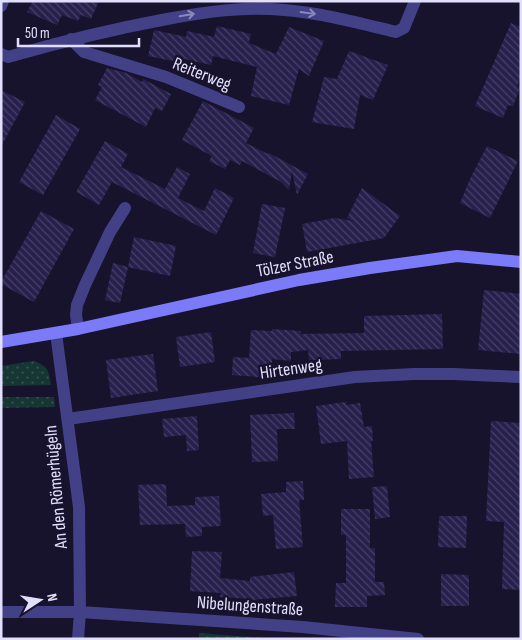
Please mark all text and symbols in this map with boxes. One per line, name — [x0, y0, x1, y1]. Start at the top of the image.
one-way arrow — [300, 8, 316, 18]
one-way arrow — [179, 10, 195, 20]
scale bar — [18, 15, 139, 47]
text: 50 m — [25, 24, 50, 43]
street label: Reiterweg — [170, 53, 234, 95]
street label: Tölzer Straße — [255, 246, 335, 282]
street label: Hirtenweg — [259, 354, 323, 384]
street label: An den Römerhügeln — [40, 424, 72, 551]
north arrow — [15, 575, 65, 625]
text: N — [43, 592, 61, 603]
street label: Nibelungenstraße — [196, 592, 304, 620]

